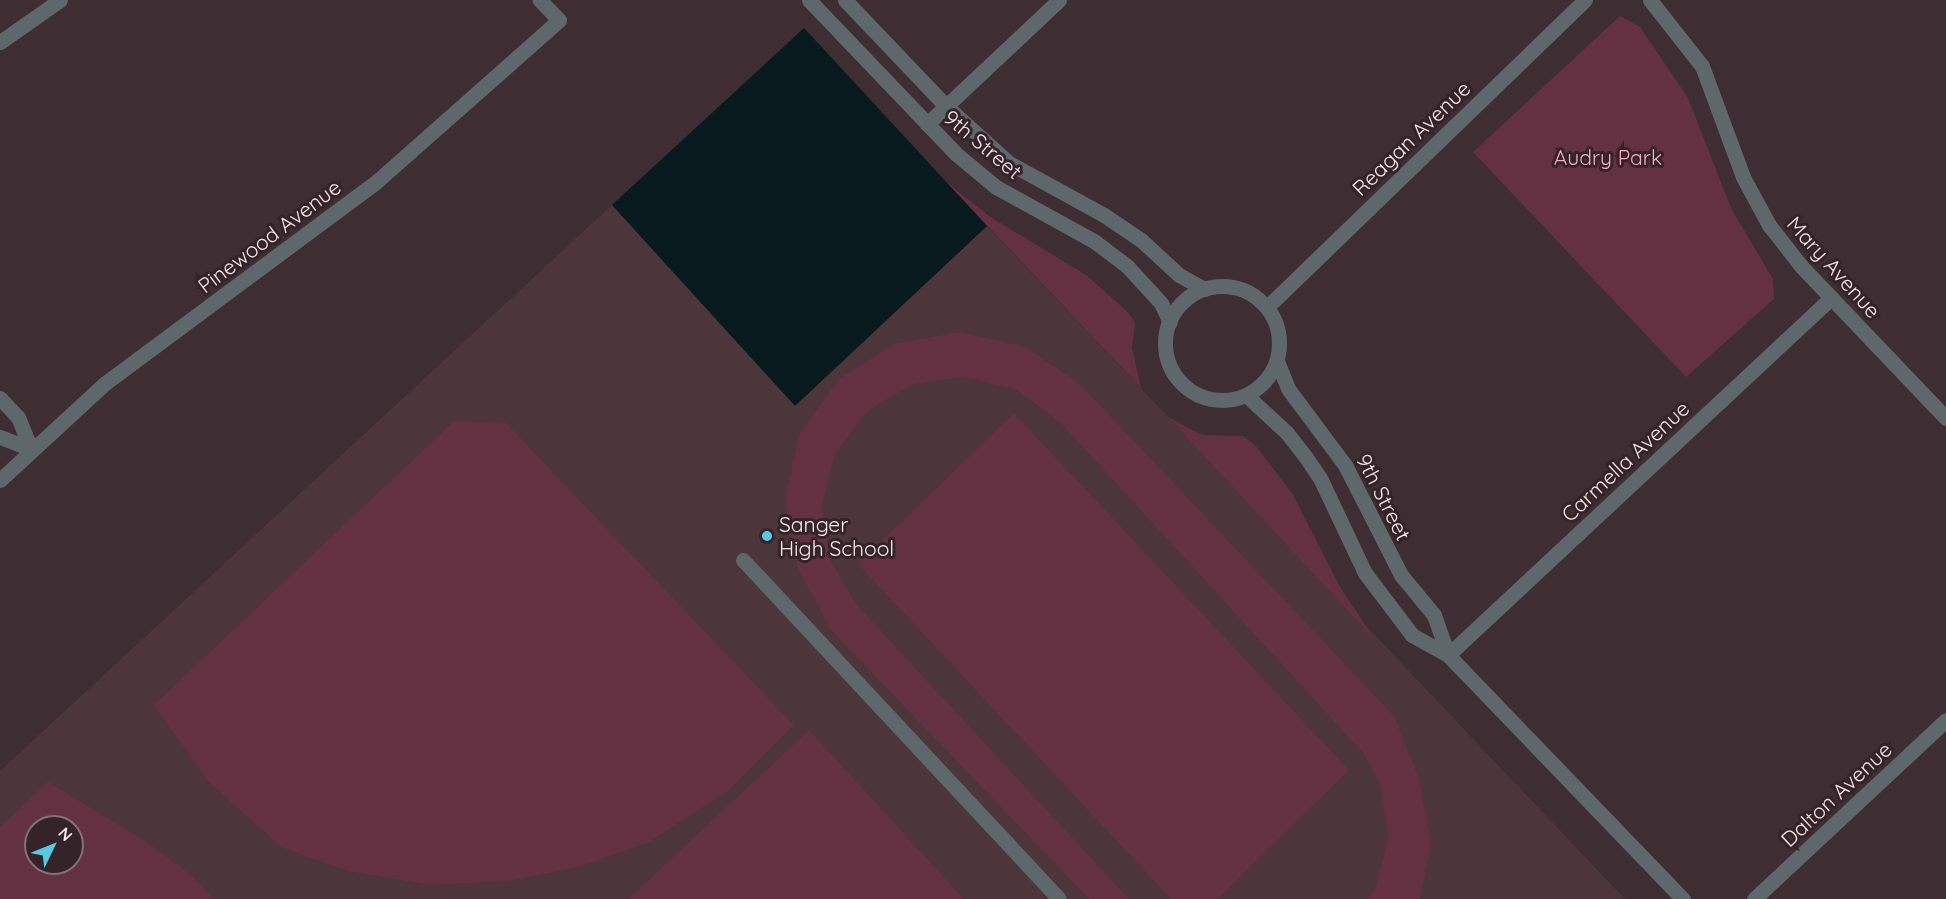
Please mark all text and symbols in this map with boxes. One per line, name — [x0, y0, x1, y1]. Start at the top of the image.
street label: Reagan Avenue — [1347, 75, 1475, 201]
street label: 9th Street — [939, 104, 1027, 184]
park label: Audry Park — [1554, 144, 1662, 170]
street label: Pinewood Avenue — [193, 174, 345, 298]
street label: Mary Avenue — [1782, 211, 1886, 323]
street label: Carmella Avenue — [1556, 395, 1694, 527]
street label: 9th Street — [1351, 449, 1417, 545]
place label: Sanger High School — [779, 511, 894, 561]
marker: Sanger High School — [760, 529, 774, 543]
street label: Dalton Avenue — [1775, 736, 1897, 852]
north arrow — [24, 815, 84, 875]
text: N — [54, 823, 77, 845]

